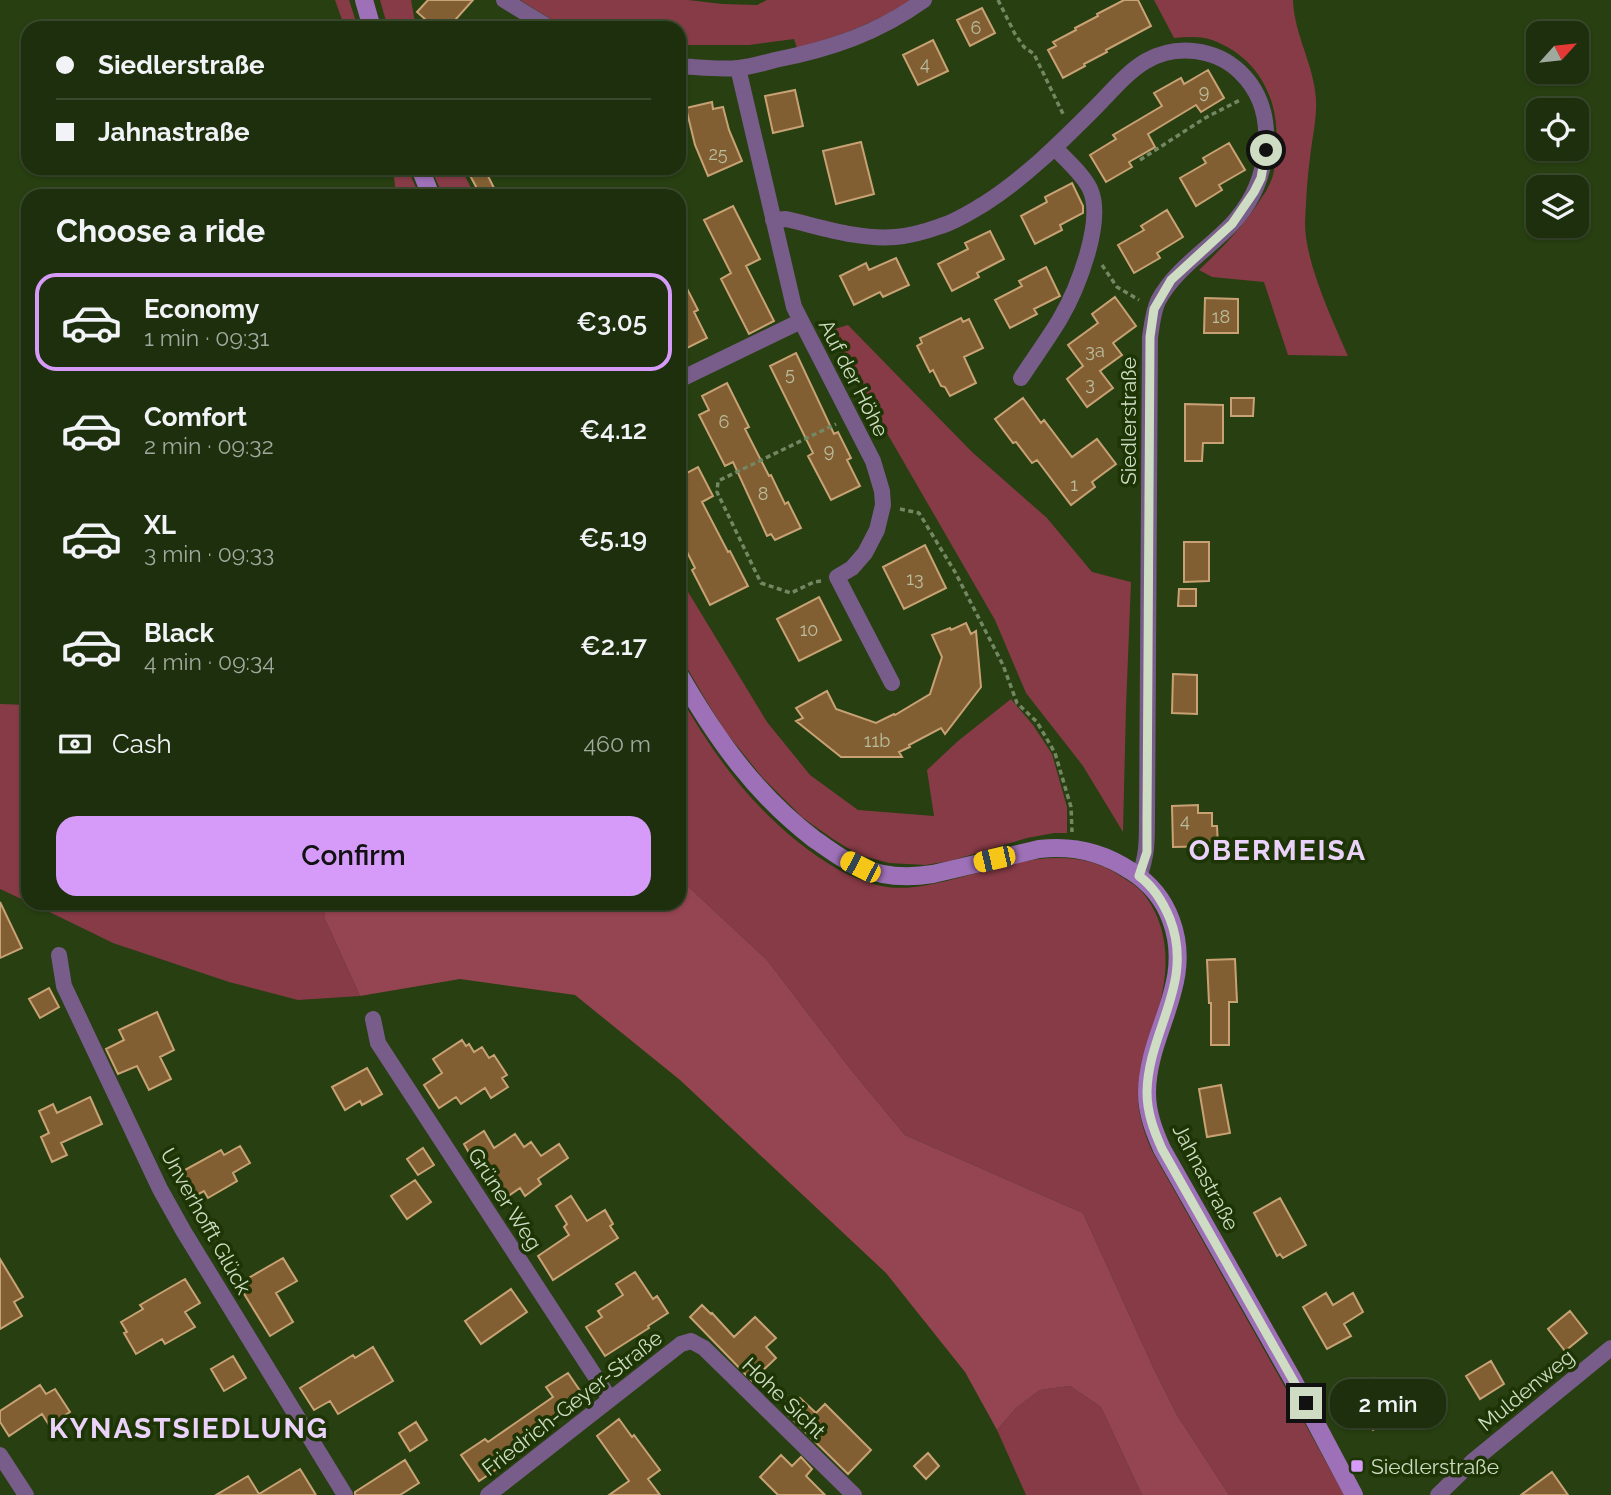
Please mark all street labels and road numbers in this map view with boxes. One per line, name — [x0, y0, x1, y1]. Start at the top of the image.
street label: Auf der Höhe — [814, 315, 894, 441]
street label: Siedlerstraße — [1116, 357, 1141, 485]
street label: Jahnastraße — [1167, 1119, 1245, 1235]
street label: Grüner Weg — [463, 1143, 547, 1255]
street label: Unverhofft Glück — [155, 1144, 257, 1298]
street label: Friedrich-Geyer-Straße — [477, 1325, 667, 1481]
street label: Muldenweg — [1473, 1344, 1579, 1436]
street label: Hohe Sicht — [737, 1352, 831, 1444]

